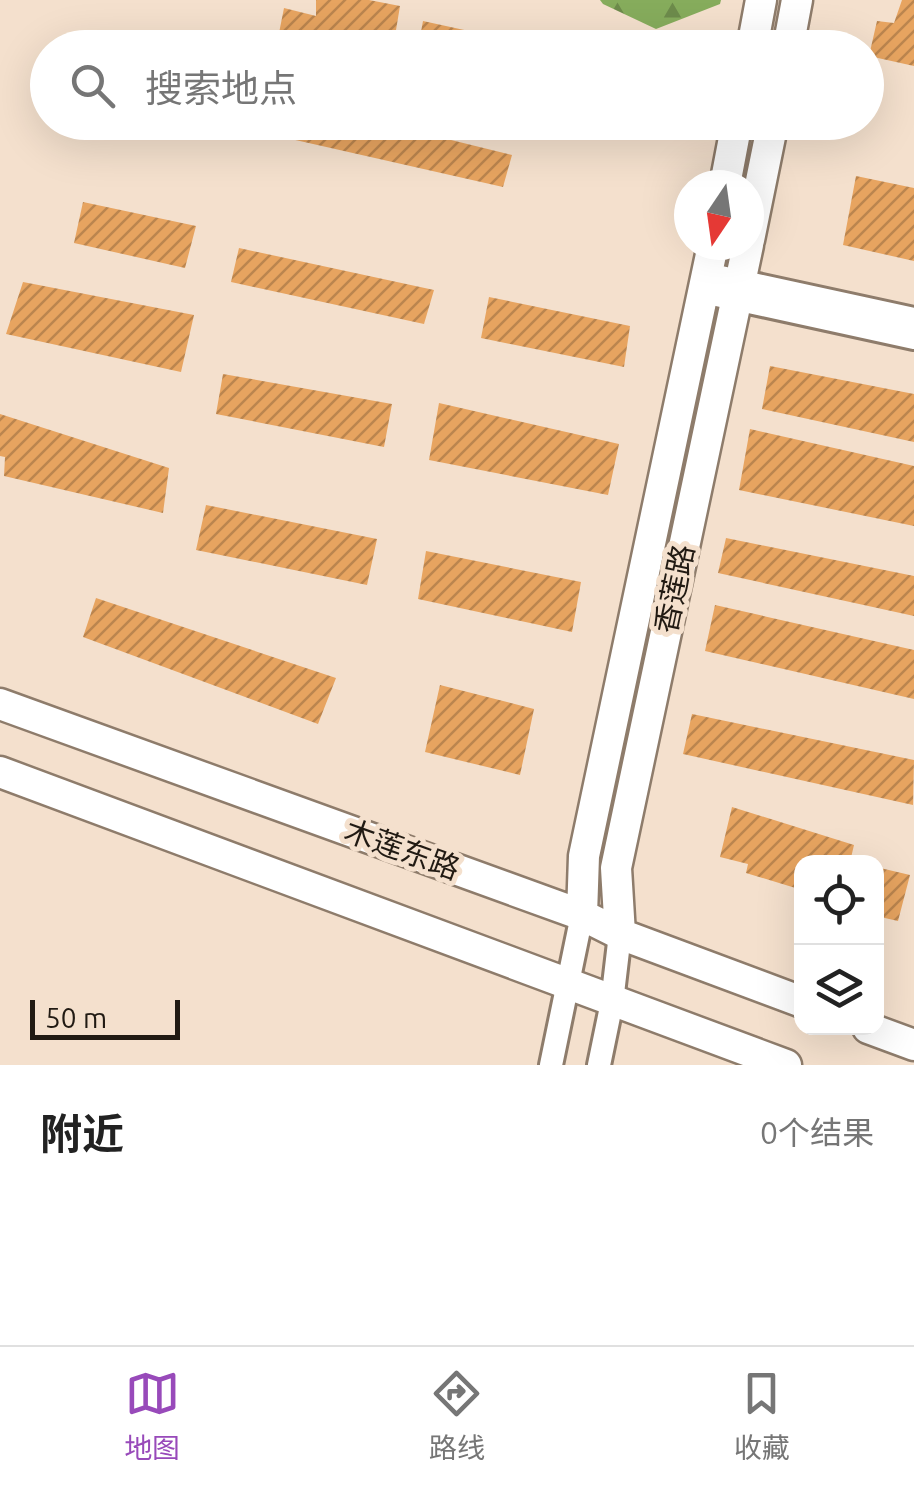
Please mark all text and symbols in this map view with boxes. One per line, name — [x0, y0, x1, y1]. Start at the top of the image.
search box — [30, 30, 884, 140]
icon: search — [65, 58, 120, 113]
text: 搜索地点 — [145, 67, 297, 109]
north arrow — [674, 170, 764, 260]
street label: 香莲路 — [648, 541, 700, 636]
street label: 木莲东路 — [340, 813, 465, 886]
map controls — [794, 855, 884, 1035]
button: locate — [794, 855, 884, 945]
button: layers — [794, 945, 884, 1035]
scale bar — [30, 995, 180, 1040]
text: 50 m — [45, 1002, 107, 1033]
text: 附近 — [40, 1110, 124, 1157]
text: 0个结果 — [760, 1114, 874, 1150]
tab: 地图 — [124, 1366, 180, 1466]
tab: 路线 — [429, 1366, 485, 1466]
tab: 收藏 — [734, 1366, 790, 1466]

